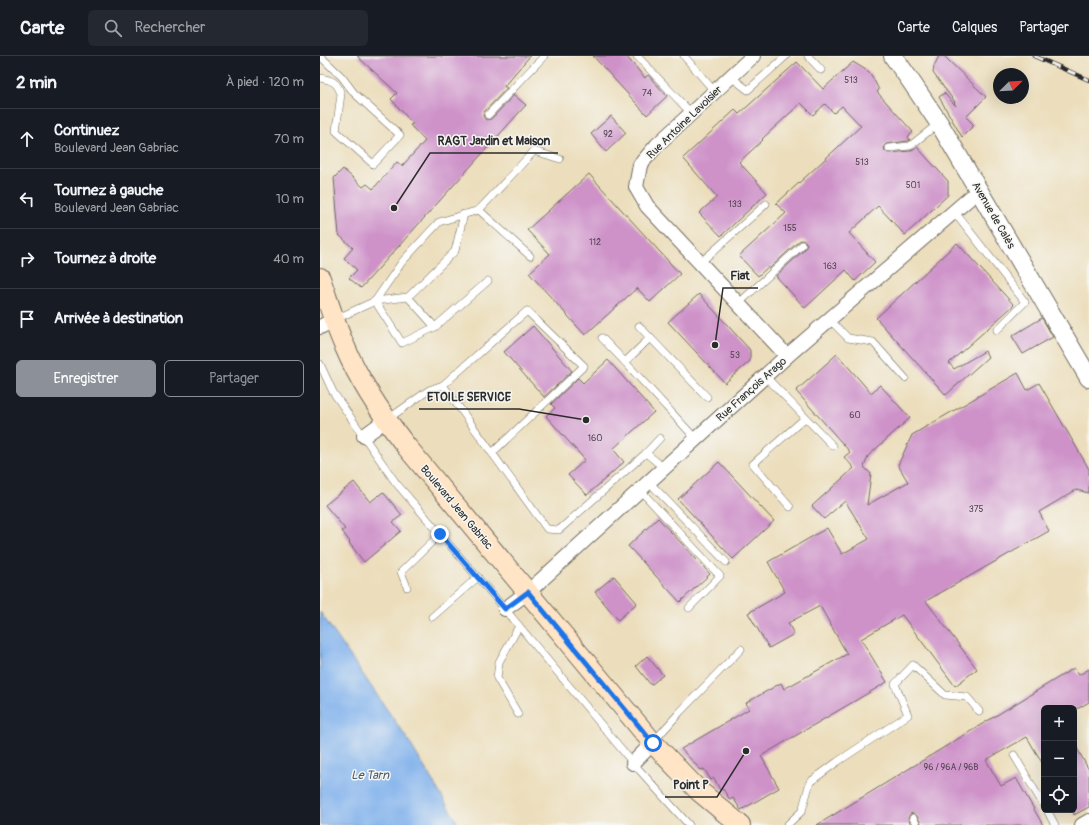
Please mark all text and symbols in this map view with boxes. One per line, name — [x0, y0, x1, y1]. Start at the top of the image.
search box — [88, 10, 368, 46]
text: Carte — [20, 16, 64, 40]
icon: search — [102, 17, 124, 39]
text: Rechercher — [134, 18, 205, 37]
text: Carte — [897, 19, 930, 36]
text: Calques — [952, 19, 997, 36]
text: Partager — [1019, 19, 1069, 36]
north arrow — [993, 68, 1029, 104]
text: 2 min — [16, 72, 57, 93]
text: À pied · 120 m — [226, 74, 304, 90]
house number: 513 — [844, 75, 858, 86]
street label: Rue Antoine Lavoisier — [644, 83, 725, 162]
house number: 74 — [642, 88, 653, 99]
text: Continuez — [54, 121, 119, 140]
icon: ahead — [16, 128, 38, 150]
callout: RAGT Jardin et Maison — [430, 129, 558, 153]
house number: 92 — [603, 129, 613, 140]
text: 70 m — [274, 131, 304, 147]
text: RAGT Jardin et Maison — [438, 134, 551, 149]
text: Boulevard Jean Gabriac — [54, 140, 179, 156]
house number: 513 — [855, 157, 869, 168]
house number: 501 — [906, 180, 920, 191]
street label: Avenue de Calès — [969, 180, 1018, 251]
text: Tournez à gauche — [54, 181, 164, 200]
icon: left — [16, 188, 38, 210]
text: 10 m — [276, 191, 304, 207]
house number: 133 — [728, 199, 742, 210]
text: Boulevard Jean Gabriac — [54, 200, 179, 216]
house number: 155 — [783, 223, 797, 234]
house number: 112 — [589, 237, 601, 248]
icon: right — [16, 248, 38, 270]
text: Tournez à droite — [54, 249, 156, 268]
text: 40 m — [273, 251, 304, 267]
house number: 163 — [823, 261, 837, 272]
callout: Fiat — [723, 264, 758, 288]
text: Fiat — [730, 269, 751, 284]
icon: arrive — [16, 308, 38, 330]
text: Arrivée à destination — [54, 309, 183, 328]
house number: 53 — [730, 350, 740, 361]
street label: Rue François Arago — [714, 354, 789, 424]
button: Enregistrer — [16, 360, 156, 397]
button: Partager — [164, 360, 304, 397]
callout: ETOILE SERVICE — [419, 385, 519, 409]
text: ETOILE SERVICE — [427, 390, 512, 405]
house number: 60 — [849, 410, 861, 421]
house number: 160 — [588, 433, 602, 444]
street label: Boulevard Jean Gabriac — [418, 463, 496, 552]
house number: 375 — [969, 504, 983, 515]
route end — [431, 525, 449, 543]
map controls — [1041, 705, 1077, 813]
button: + — [1041, 705, 1077, 741]
route start — [644, 734, 662, 752]
button: − — [1041, 741, 1077, 777]
house number: 96 / 96A / 96B — [924, 762, 978, 773]
water label: Le Tarn — [351, 768, 390, 783]
callout: Point P — [665, 773, 717, 797]
button: locate — [1041, 777, 1077, 813]
text: Point P — [673, 778, 709, 793]

